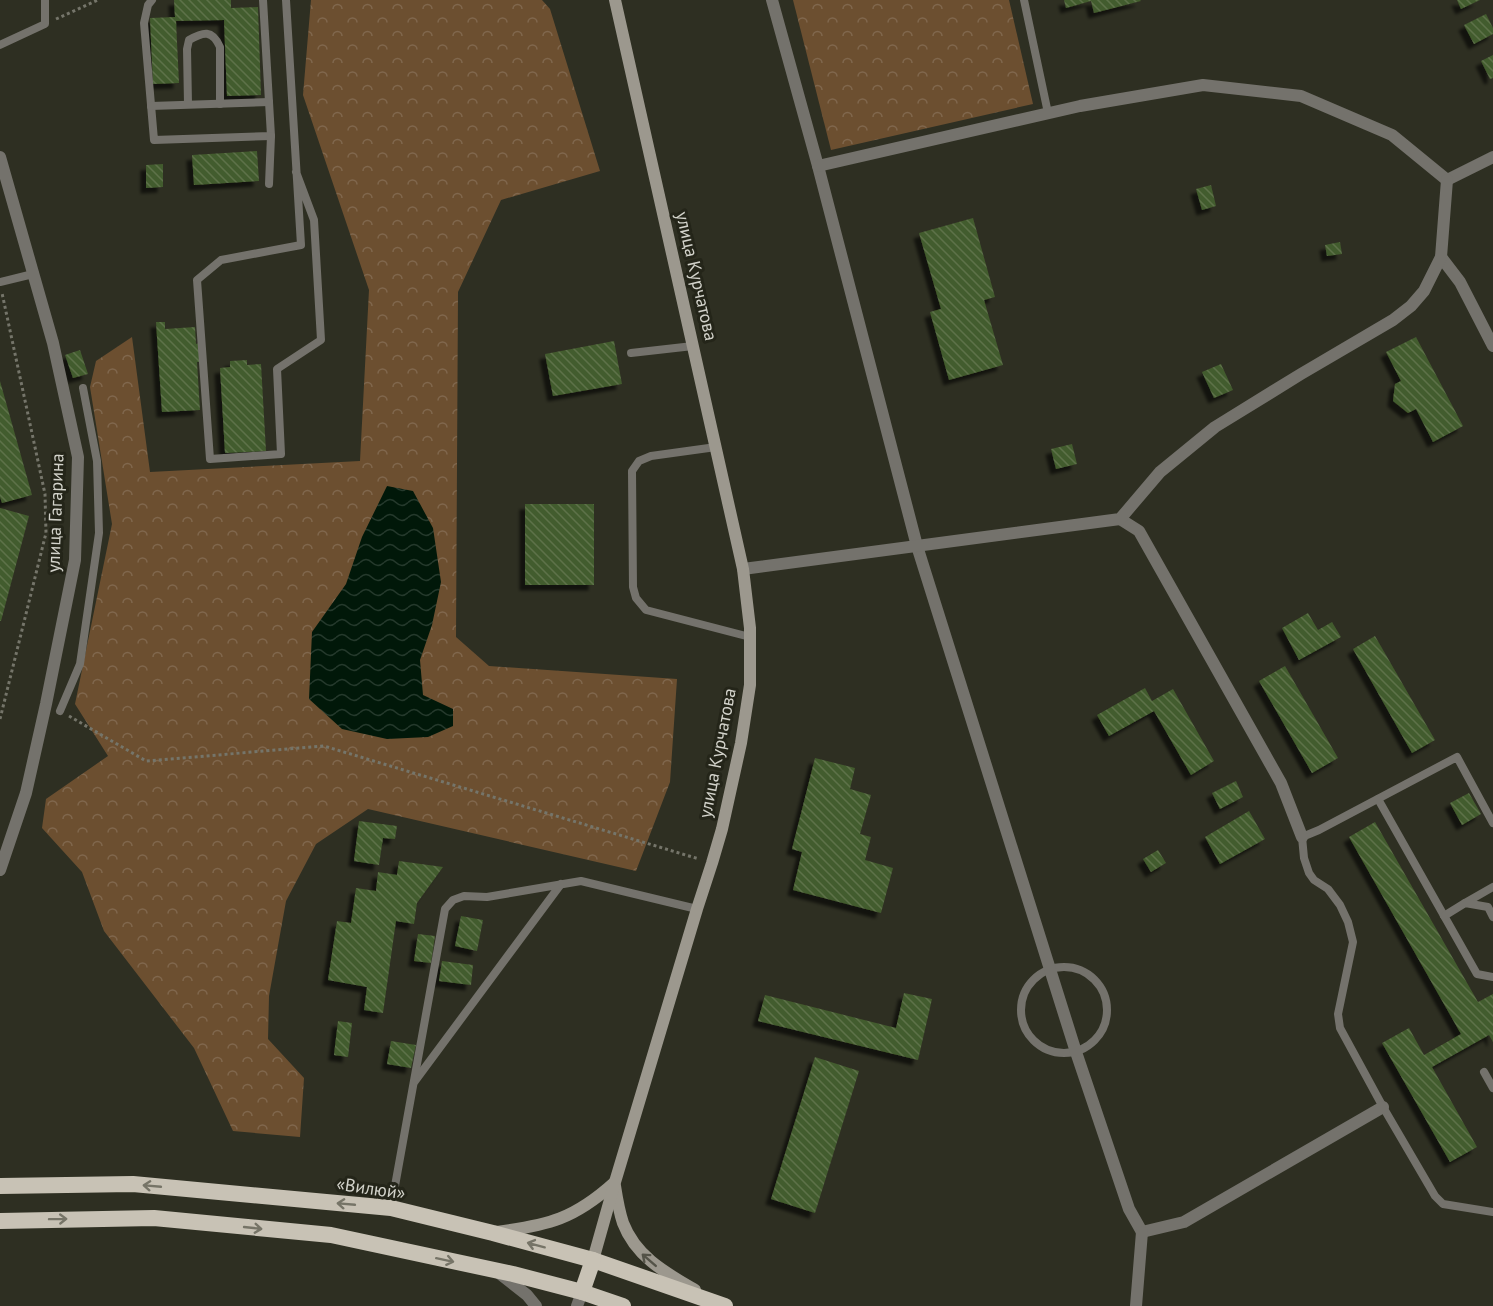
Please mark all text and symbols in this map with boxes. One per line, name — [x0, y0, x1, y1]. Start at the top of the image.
street label: улица Курчатова — [671, 209, 723, 343]
street label: улица Гагарина — [41, 453, 69, 573]
street label: улица Курчатова — [693, 686, 741, 820]
street label: «Вилюй» — [335, 1172, 407, 1204]
one-way arrow — [142, 1180, 162, 1191]
one-way arrow — [337, 1198, 356, 1209]
one-way arrow — [48, 1214, 68, 1225]
one-way arrow — [243, 1222, 262, 1233]
one-way arrow — [527, 1238, 546, 1250]
one-way arrow — [642, 1253, 657, 1267]
one-way arrow — [435, 1255, 454, 1266]

